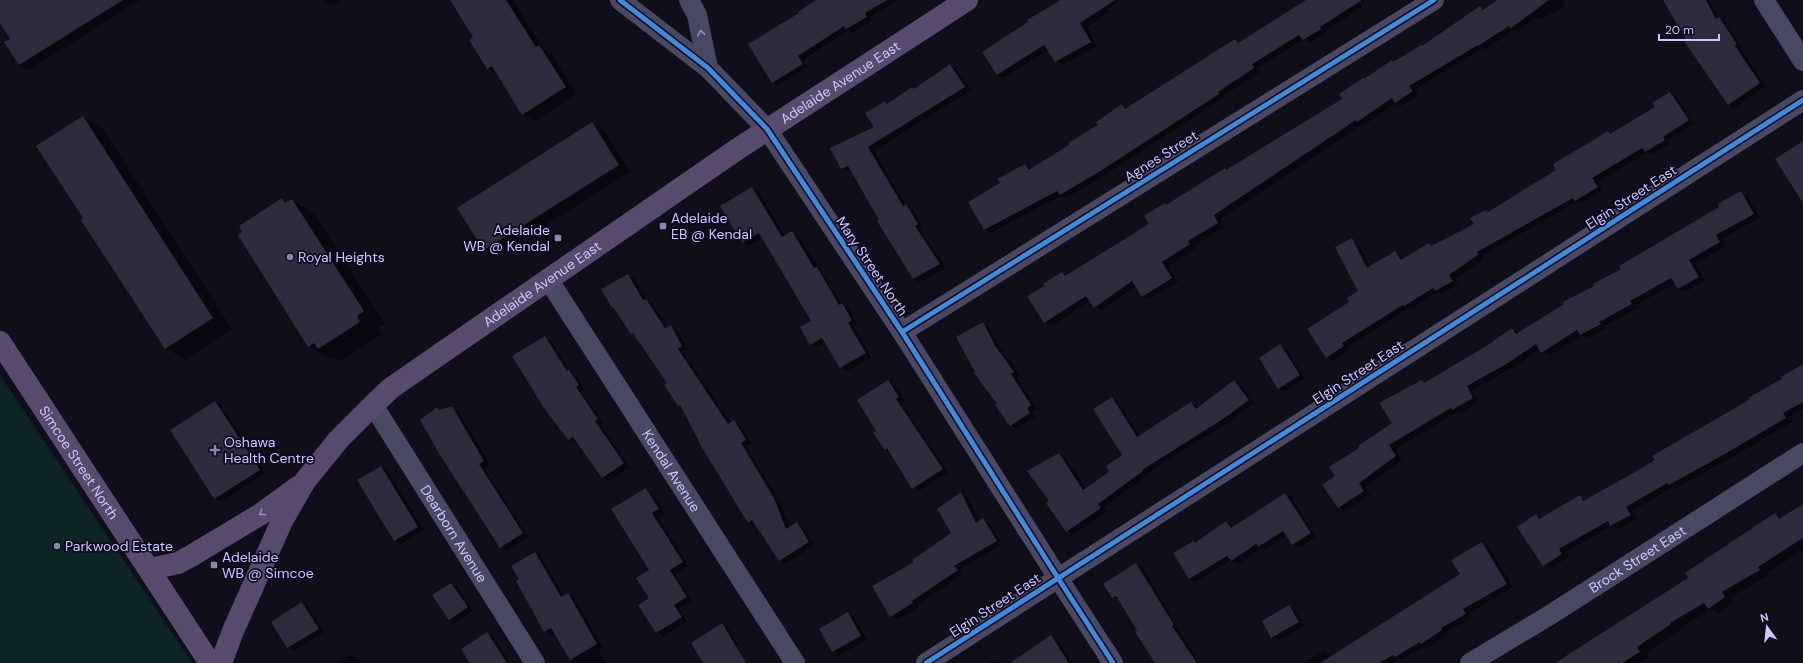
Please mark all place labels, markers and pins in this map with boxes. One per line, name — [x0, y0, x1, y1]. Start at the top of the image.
place label: Adelaide EB @ Kendal — [671, 209, 752, 243]
place label: Adelaide WB @ Kendal — [463, 221, 550, 255]
marker: Adelaide EB @ Kendal — [658, 221, 668, 231]
marker: Adelaide WB @ Kendal — [553, 233, 563, 243]
place label: Royal Heights — [298, 248, 385, 266]
marker: Royal Heights — [285, 252, 295, 262]
place label: Oshawa Health Centre — [224, 433, 314, 467]
marker: Oshawa Health Centre — [209, 444, 221, 456]
place label: Parkwood Estate — [65, 537, 173, 555]
marker: Parkwood Estate — [52, 541, 62, 551]
place label: Adelaide WB @ Simcoe — [222, 548, 314, 582]
marker: Adelaide WB @ Simcoe — [209, 560, 219, 570]

